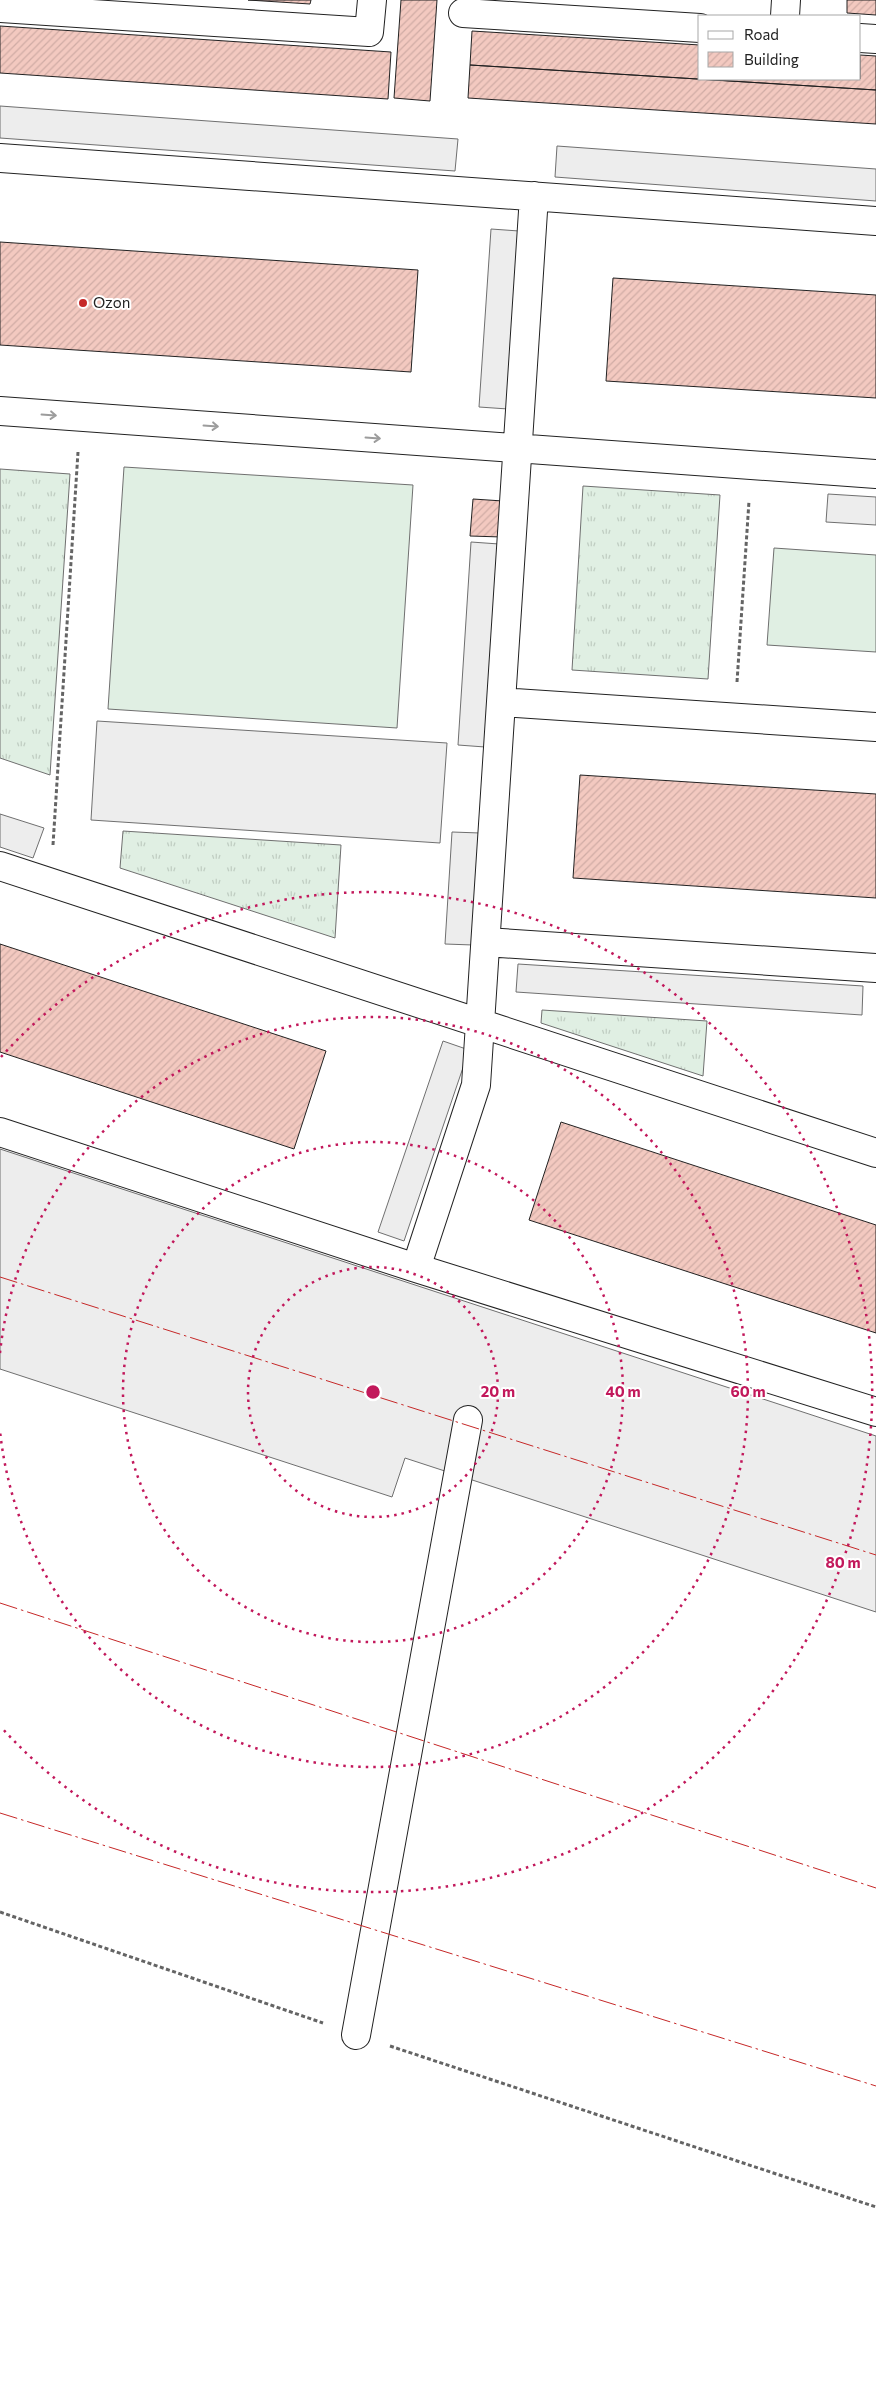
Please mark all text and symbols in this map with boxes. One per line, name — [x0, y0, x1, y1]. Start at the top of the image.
legend — [698, 15, 861, 80]
text: Road — [744, 25, 779, 43]
text: Building — [744, 50, 799, 68]
place label: Ozon — [93, 293, 130, 311]
marker: Ozon — [77, 297, 89, 309]
one-way arrow — [40, 410, 56, 419]
one-way arrow — [202, 422, 218, 431]
one-way arrow — [365, 434, 381, 443]
text: 20 m — [481, 1382, 515, 1400]
text: 40 m — [605, 1382, 641, 1400]
text: 60 m — [730, 1382, 766, 1400]
centre of rings — [364, 1383, 382, 1401]
text: 80 m — [825, 1553, 861, 1571]

